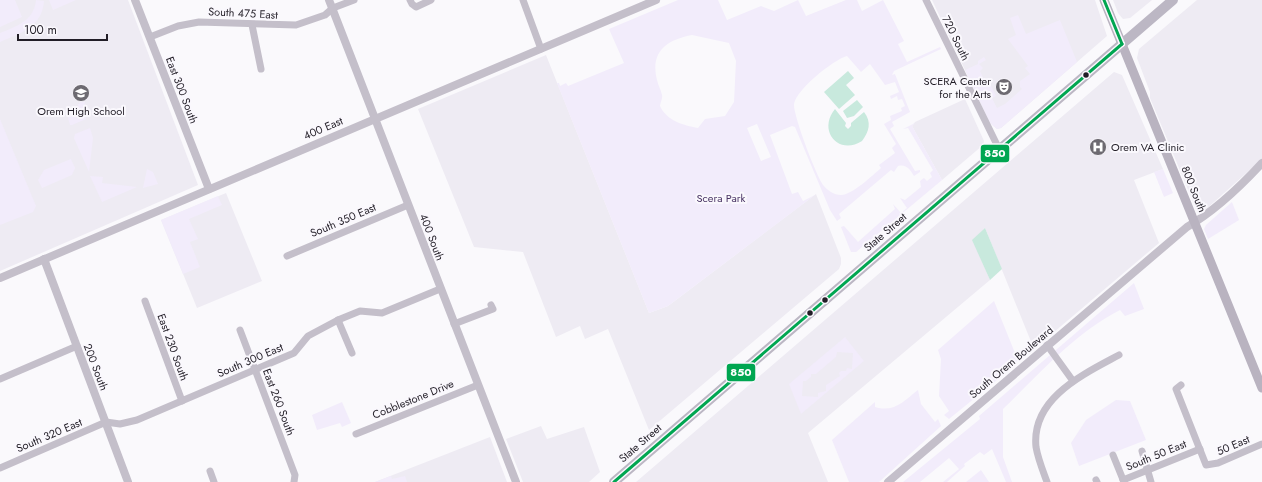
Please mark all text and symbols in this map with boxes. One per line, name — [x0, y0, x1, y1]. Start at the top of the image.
street label: South 475 East — [208, 3, 279, 23]
street label: 720 South — [938, 13, 974, 63]
scale bar — [18, 16, 107, 42]
text: 100 m — [24, 21, 57, 39]
street label: East 300 South — [162, 54, 202, 126]
unlabelled marker — [1081, 70, 1091, 80]
place label: SCERA Center for the Arts — [924, 73, 992, 102]
theatre icon: SCERA Center for the Arts — [994, 77, 1014, 97]
school or university icon: Orem High School — [71, 83, 91, 103]
place label: Orem High School — [37, 103, 125, 119]
street label: 400 East — [301, 112, 345, 143]
hospital icon: Orem VA Clinic — [1088, 137, 1108, 157]
place label: Orem VA Clinic — [1111, 139, 1184, 155]
line badge: 850 — [980, 144, 1010, 163]
text: 850 — [984, 145, 1006, 161]
street label: 800 South — [1177, 163, 1211, 215]
park label: Scera Park — [697, 190, 746, 206]
street label: South 350 East — [308, 199, 379, 241]
street label: State Street — [860, 209, 910, 255]
street label: 400 South — [416, 211, 448, 263]
unlabelled marker — [820, 295, 830, 305]
unlabelled marker — [805, 308, 815, 318]
street label: East 230 South — [153, 311, 193, 383]
street label: South Orem Boulevard — [965, 322, 1057, 402]
street label: South 300 East — [214, 339, 286, 381]
street label: 200 South — [80, 341, 112, 393]
line badge: 850 — [726, 363, 756, 382]
text: 850 — [730, 364, 752, 380]
street label: East 260 South — [259, 366, 299, 438]
street label: Cobblestone Drive — [370, 375, 456, 423]
street label: South 320 East — [14, 414, 85, 456]
street label: State Street — [615, 420, 665, 466]
street label: 50 East — [1214, 431, 1252, 459]
street label: South 50 East — [1123, 435, 1189, 474]

